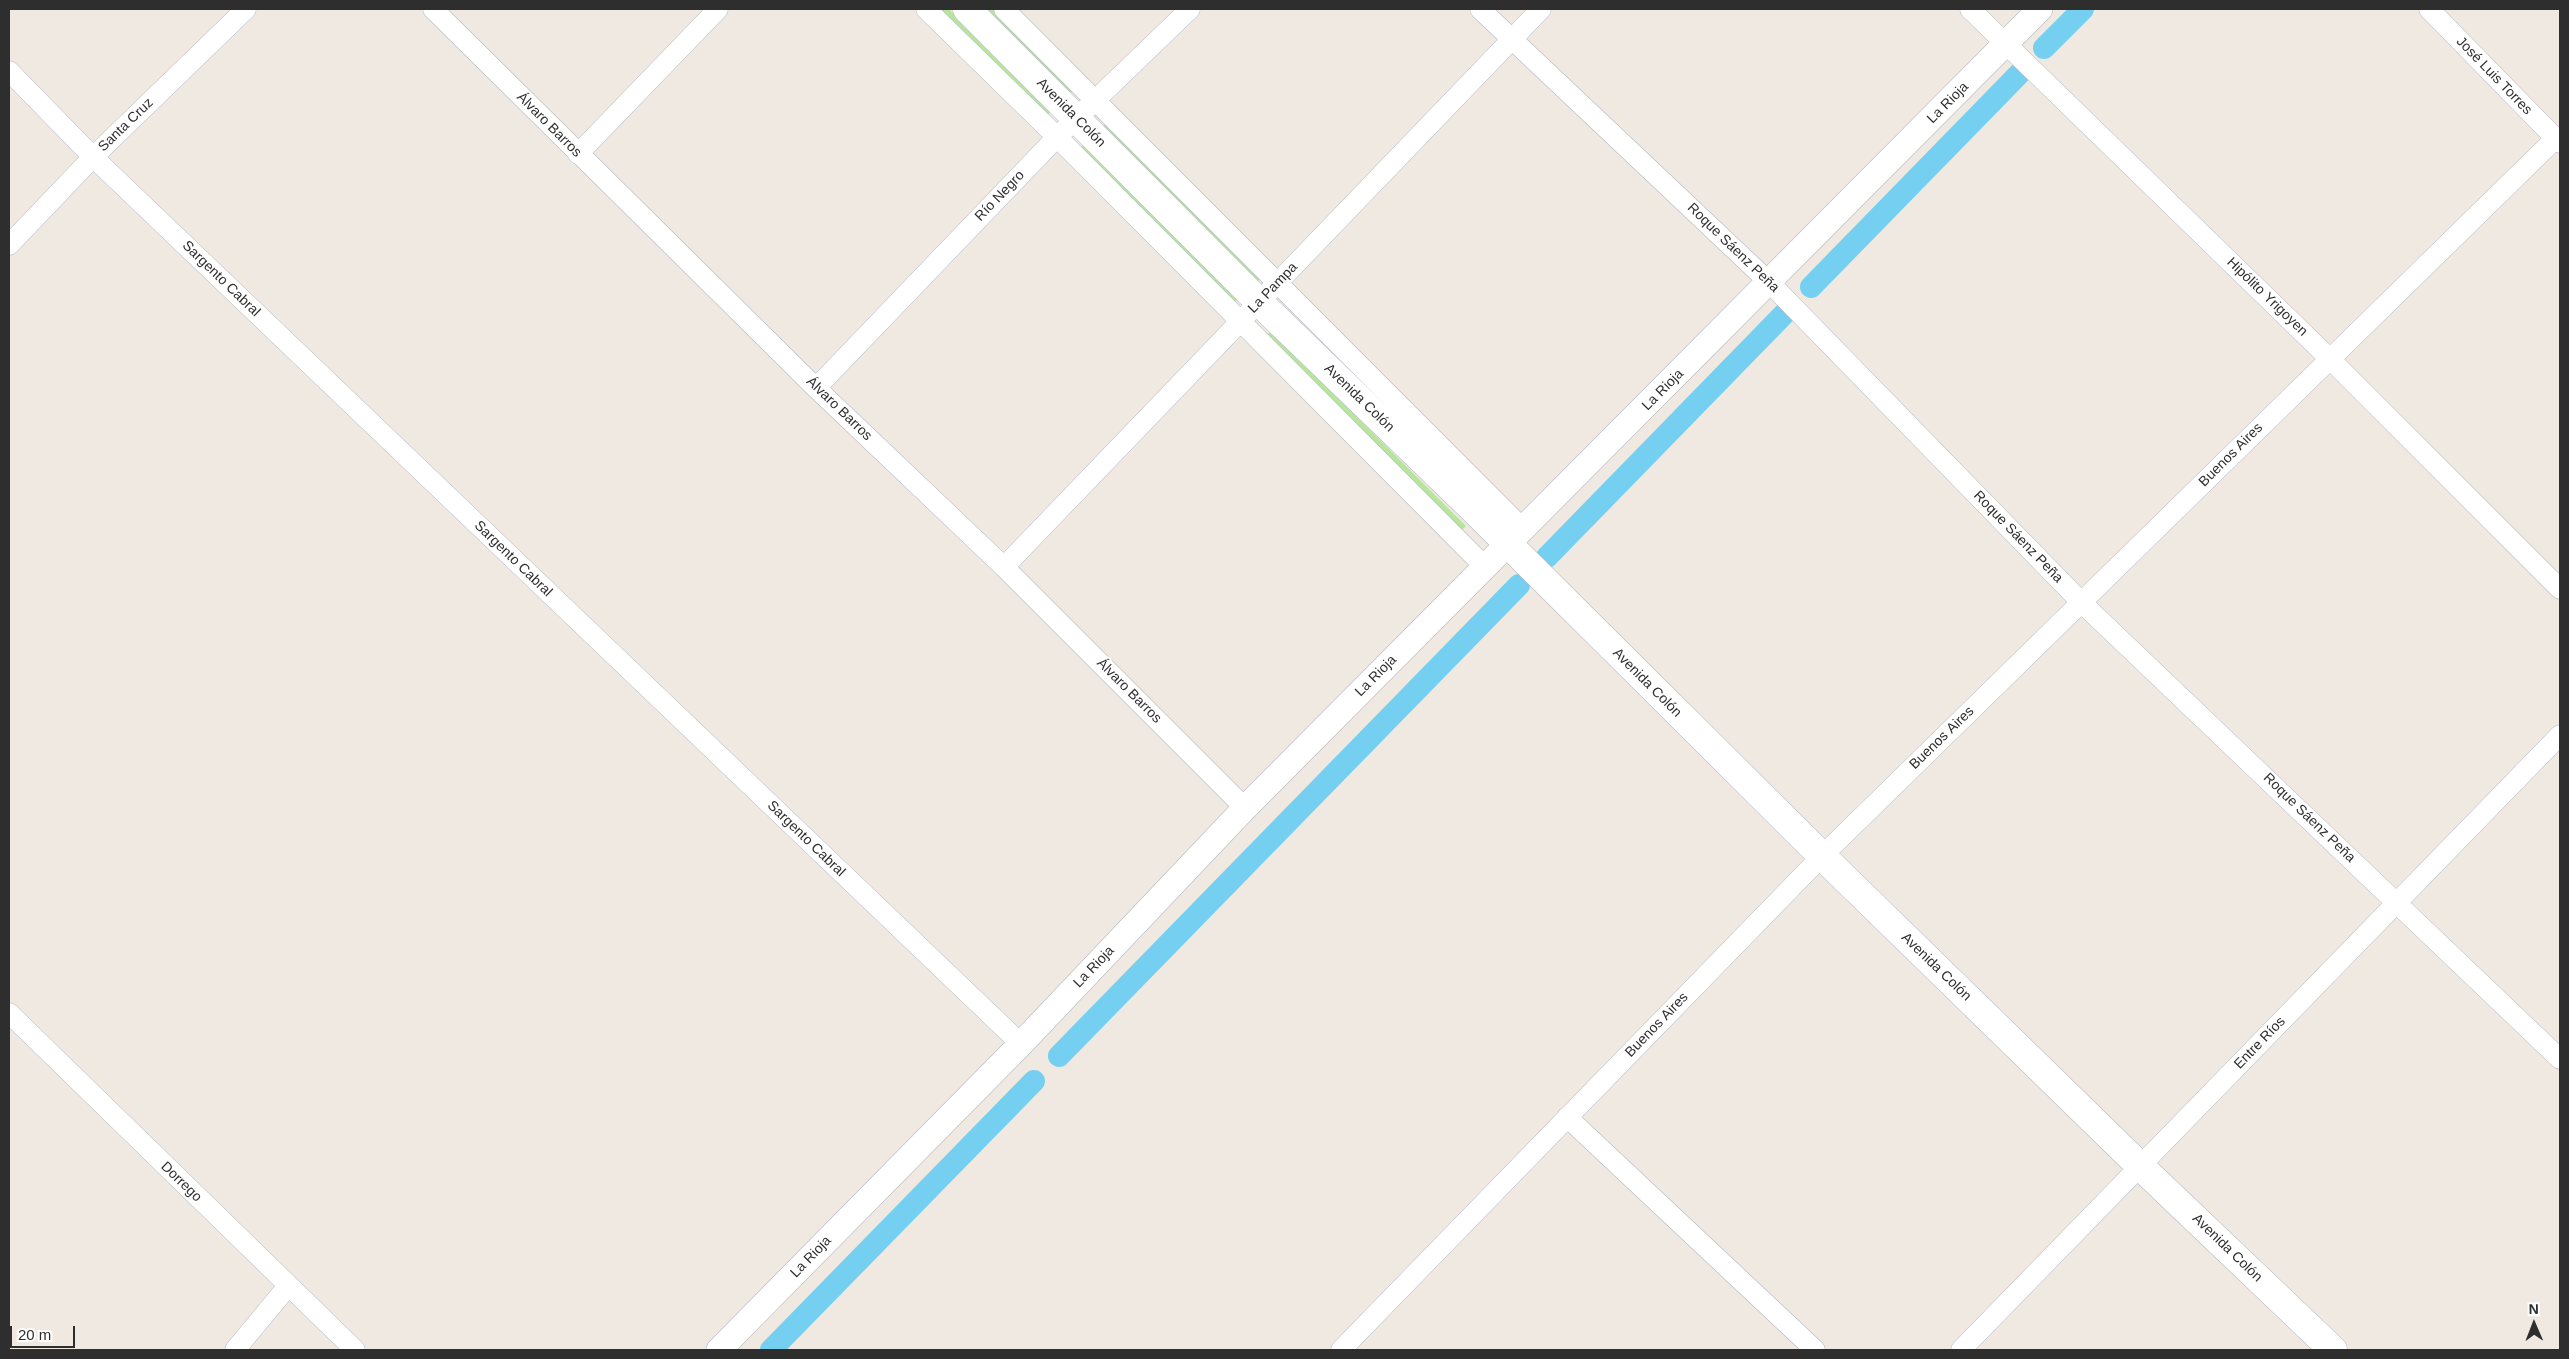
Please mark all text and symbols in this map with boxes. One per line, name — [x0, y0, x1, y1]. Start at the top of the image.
street label: José Luis Torres — [2453, 34, 2535, 118]
street label: Avenida Colón — [1033, 75, 1109, 151]
street label: La Rioja — [1924, 79, 1972, 127]
street label: Álvaro Barros — [513, 89, 585, 161]
street label: Santa Cruz — [95, 95, 157, 155]
street label: Río Negro — [972, 167, 1028, 225]
street label: Roque Sáenz Peña — [1683, 200, 1783, 296]
street label: Sargento Cabral — [178, 238, 264, 320]
street label: Hipólito Yrigoyen — [2223, 254, 2311, 340]
street label: La Pampa — [1245, 259, 1301, 317]
street label: Avenida Colón — [1321, 360, 1397, 436]
street label: La Rioja — [1639, 366, 1687, 414]
street label: Álvaro Barros — [803, 374, 875, 444]
street label: Buenos Aires — [2196, 420, 2266, 490]
street label: Roque Sáenz Peña — [1970, 487, 2066, 587]
street label: Sargento Cabral — [470, 518, 556, 600]
street label: Avenida Colón — [1609, 645, 1685, 721]
street label: La Rioja — [1352, 652, 1400, 700]
street label: Álvaro Barros — [1093, 655, 1165, 727]
street label: Buenos Aires — [1906, 703, 1978, 773]
street label: Roque Sáenz Peña — [2259, 770, 2359, 866]
street label: Sargento Cabral — [763, 798, 849, 880]
street label: Avenida Colón — [1898, 929, 1974, 1005]
street label: La Rioja — [1070, 943, 1118, 991]
street label: Buenos Aires — [1622, 989, 1692, 1061]
street label: Entre Ríos — [2231, 1013, 2289, 1073]
street label: Dorrego — [157, 1158, 205, 1206]
street label: Avenida Colón — [2189, 1210, 2265, 1286]
street label: La Rioja — [787, 1233, 835, 1281]
north arrow — [2509, 1299, 2559, 1349]
text: N — [2529, 1301, 2539, 1317]
scale bar — [12, 1316, 78, 1348]
text: 20 m — [18, 1326, 51, 1343]

